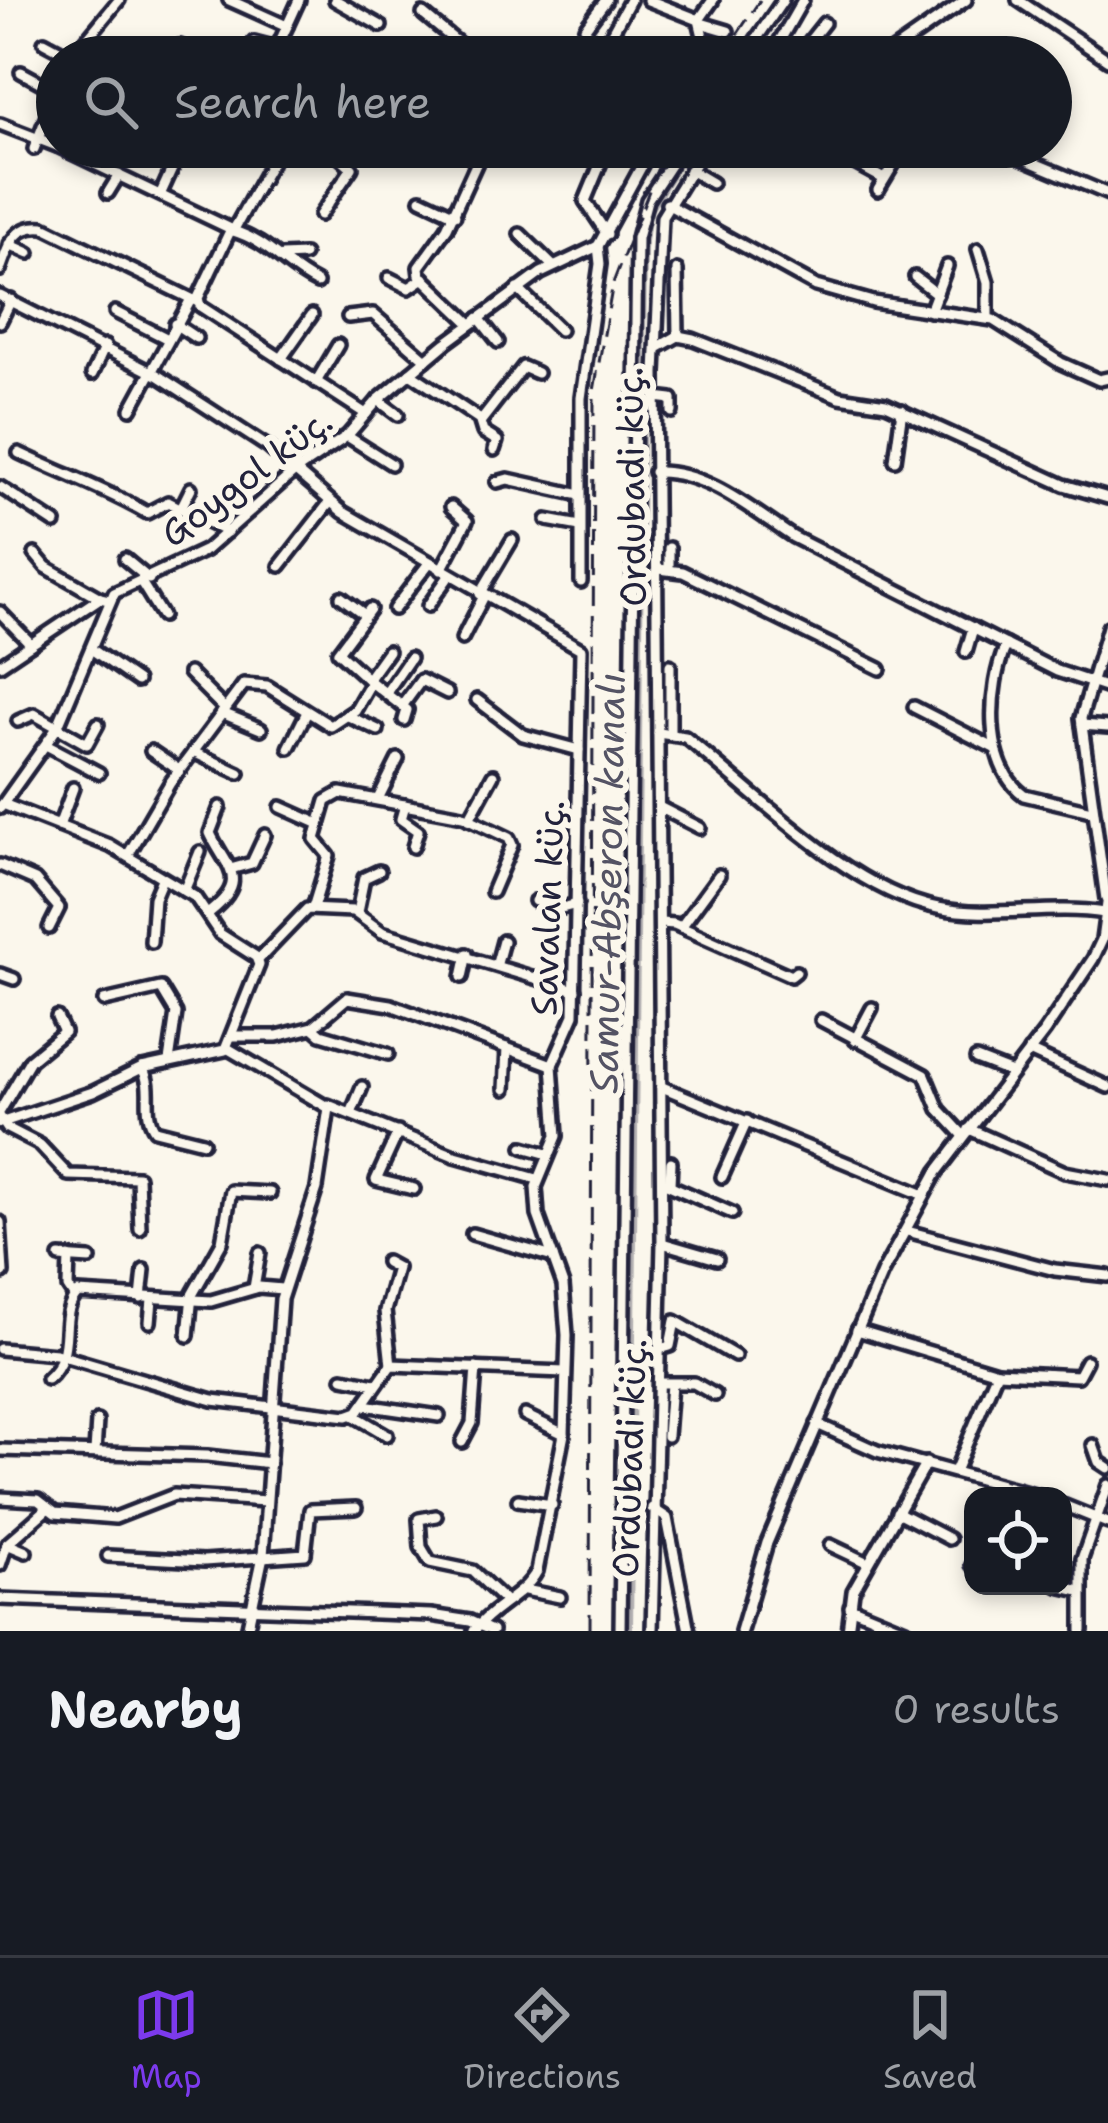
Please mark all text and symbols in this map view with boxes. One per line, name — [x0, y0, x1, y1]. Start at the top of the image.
search box — [36, 36, 1072, 168]
icon: search — [78, 69, 144, 135]
text: Search here — [174, 72, 431, 132]
street label: Ordubadi küç. — [605, 367, 658, 607]
street label: Goygol küç. — [151, 397, 342, 558]
water label: Samur-Abşeron kanalı — [577, 672, 637, 1094]
street label: Savalan küç. — [519, 799, 576, 1017]
street label: Ordubadi küç. — [601, 1338, 658, 1578]
map controls — [964, 1487, 1072, 1595]
button: locate — [964, 1487, 1072, 1595]
text: Nearby — [48, 1675, 243, 1743]
text: 0 results — [893, 1683, 1060, 1735]
tab: Map — [131, 1982, 202, 2099]
tab: Directions — [464, 1982, 621, 2099]
tab: Saved — [883, 1982, 977, 2099]

